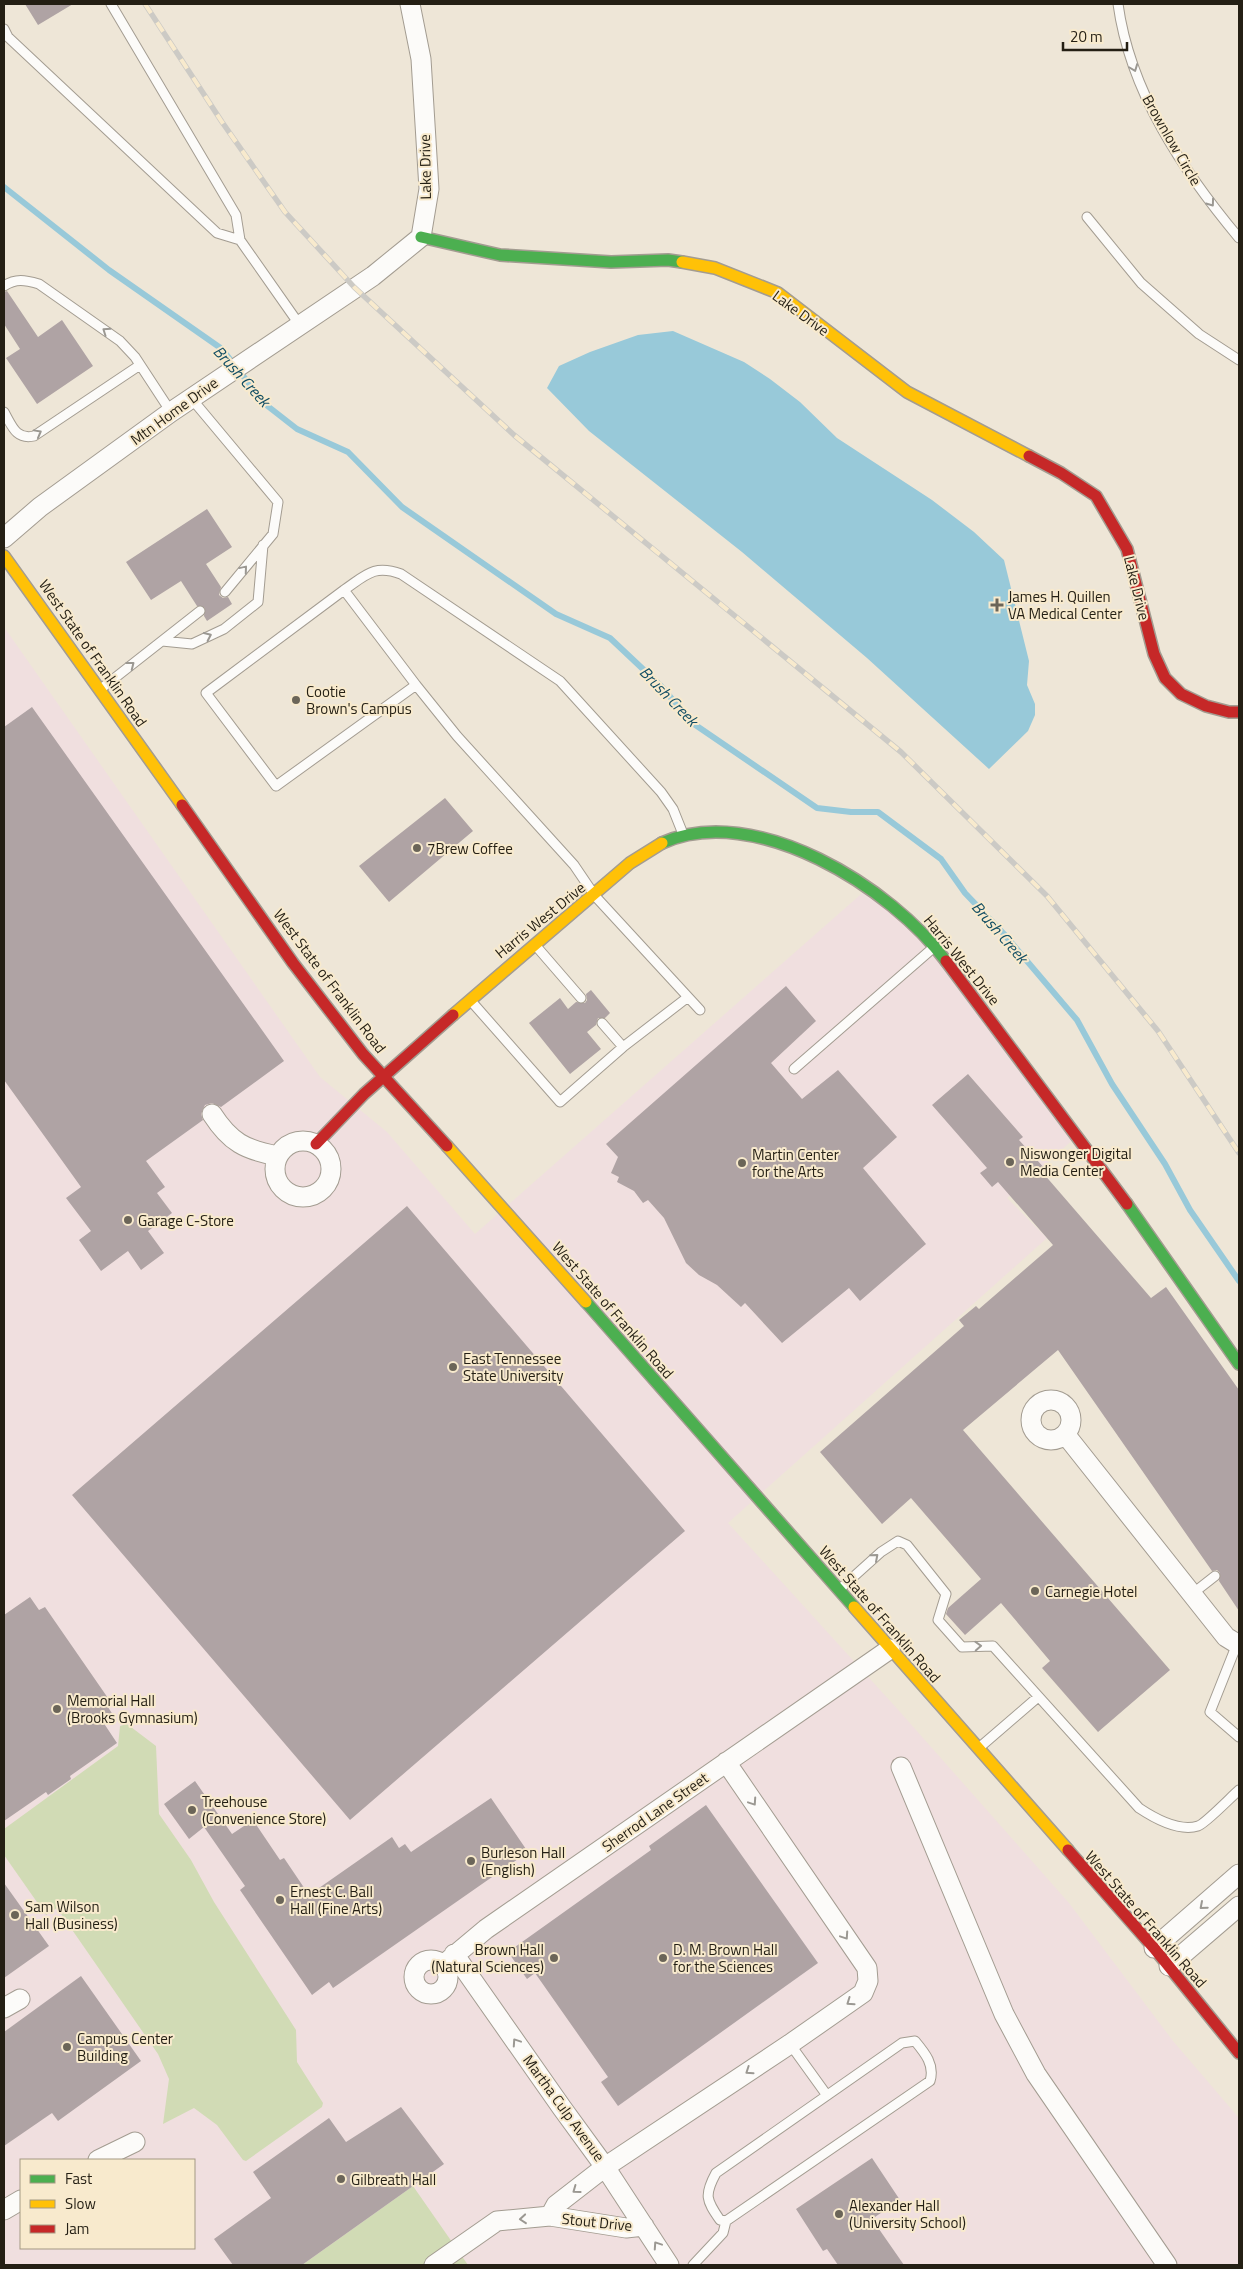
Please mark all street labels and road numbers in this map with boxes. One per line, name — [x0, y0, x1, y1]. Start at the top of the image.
street label: Brownlow Circle — [1137, 90, 1207, 190]
street label: Lake Drive — [413, 134, 437, 200]
street label: Lake Drive — [768, 284, 834, 342]
street label: Mtn Home Drive — [125, 371, 223, 451]
street label: Lake Drive — [1118, 554, 1156, 622]
street label: West State of Franklin Road — [33, 575, 153, 731]
street label: Harris West Drive — [490, 876, 590, 964]
street label: West State of Franklin Road — [268, 904, 392, 1058]
street label: Harris West Drive — [918, 910, 1006, 1010]
street label: West State of Franklin Road — [547, 1236, 679, 1384]
street label: West State of Franklin Road — [814, 1540, 946, 1688]
street label: Sherrod Lane Street — [597, 1766, 714, 1857]
street label: West State of Franklin Road — [1080, 1845, 1212, 1993]
street label: Martha Culp Avenue — [517, 2050, 611, 2166]
street label: Stout Drive — [561, 2207, 633, 2237]

